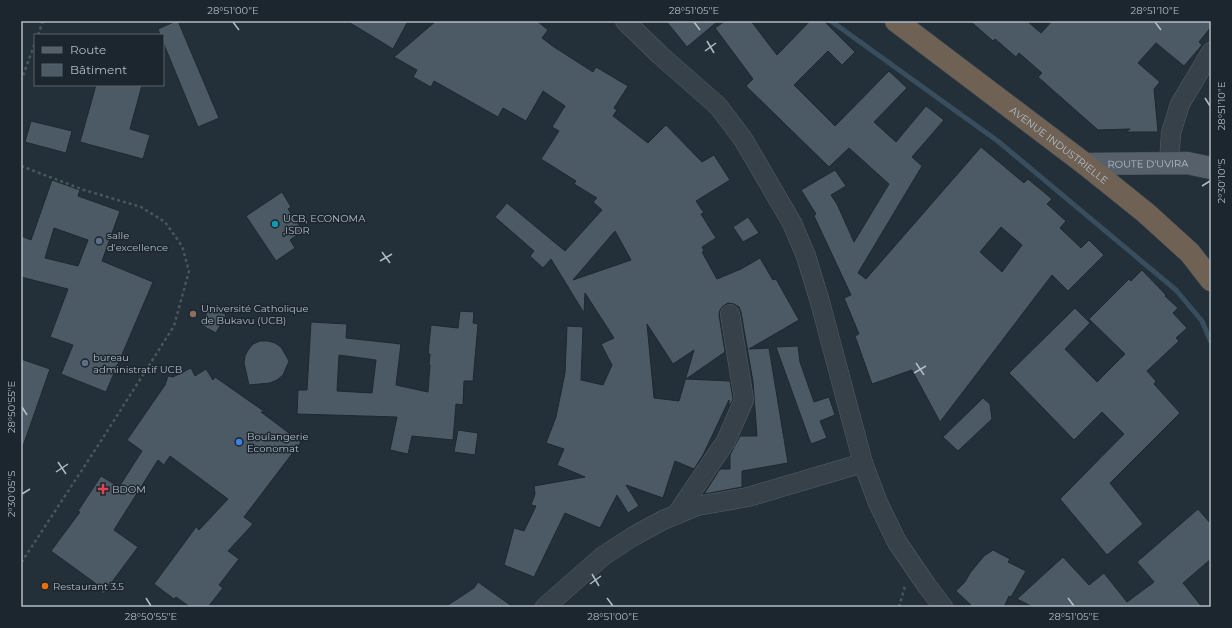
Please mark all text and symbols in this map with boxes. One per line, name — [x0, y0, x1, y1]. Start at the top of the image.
text: 28°51'00"E — [207, 4, 259, 17]
text: 28°51'05"E — [669, 4, 720, 17]
text: 28°51'10"E — [1131, 4, 1180, 17]
legend — [34, 34, 164, 86]
text: Route — [70, 42, 106, 57]
text: Bâtiment — [70, 62, 127, 77]
text: 28°51'10"E — [1215, 81, 1228, 130]
street label: AVENUE INDUSTRIELLE — [1008, 103, 1111, 187]
street label: ROUTE D'UVIRA — [1108, 156, 1189, 170]
text: 2°30'10"S — [1215, 158, 1228, 204]
place label: UCB, ECONOMA ,ISDR — [283, 212, 366, 237]
marker: UCB, ECONOMA ,ISDR — [270, 219, 280, 229]
place label: salle d'excellence — [107, 229, 168, 254]
marker: salle d'excellence — [94, 236, 104, 246]
place label: Université Catholique de Bukavu (UCB) — [201, 302, 309, 327]
marker: Université Catholique de Bukavu (UCB) — [188, 309, 198, 319]
place label: bureau administratif UCB — [93, 351, 182, 376]
marker: bureau administratif UCB — [80, 358, 90, 368]
text: 28°50'55"E — [5, 380, 18, 433]
place label: Boulangerie Economat — [247, 430, 308, 455]
marker: Boulangerie Economat — [234, 437, 244, 447]
text: 2°30'05"S — [5, 471, 18, 517]
marker: BDOM — [97, 483, 109, 495]
place label: BDOM — [112, 483, 146, 496]
place label: Restaurant 3.5 — [53, 580, 124, 593]
marker: Restaurant 3.5 — [40, 581, 50, 591]
text: 28°50'55"E — [125, 610, 178, 623]
text: 28°51'00"E — [587, 610, 639, 623]
text: 28°51'05"E — [1049, 610, 1100, 623]

